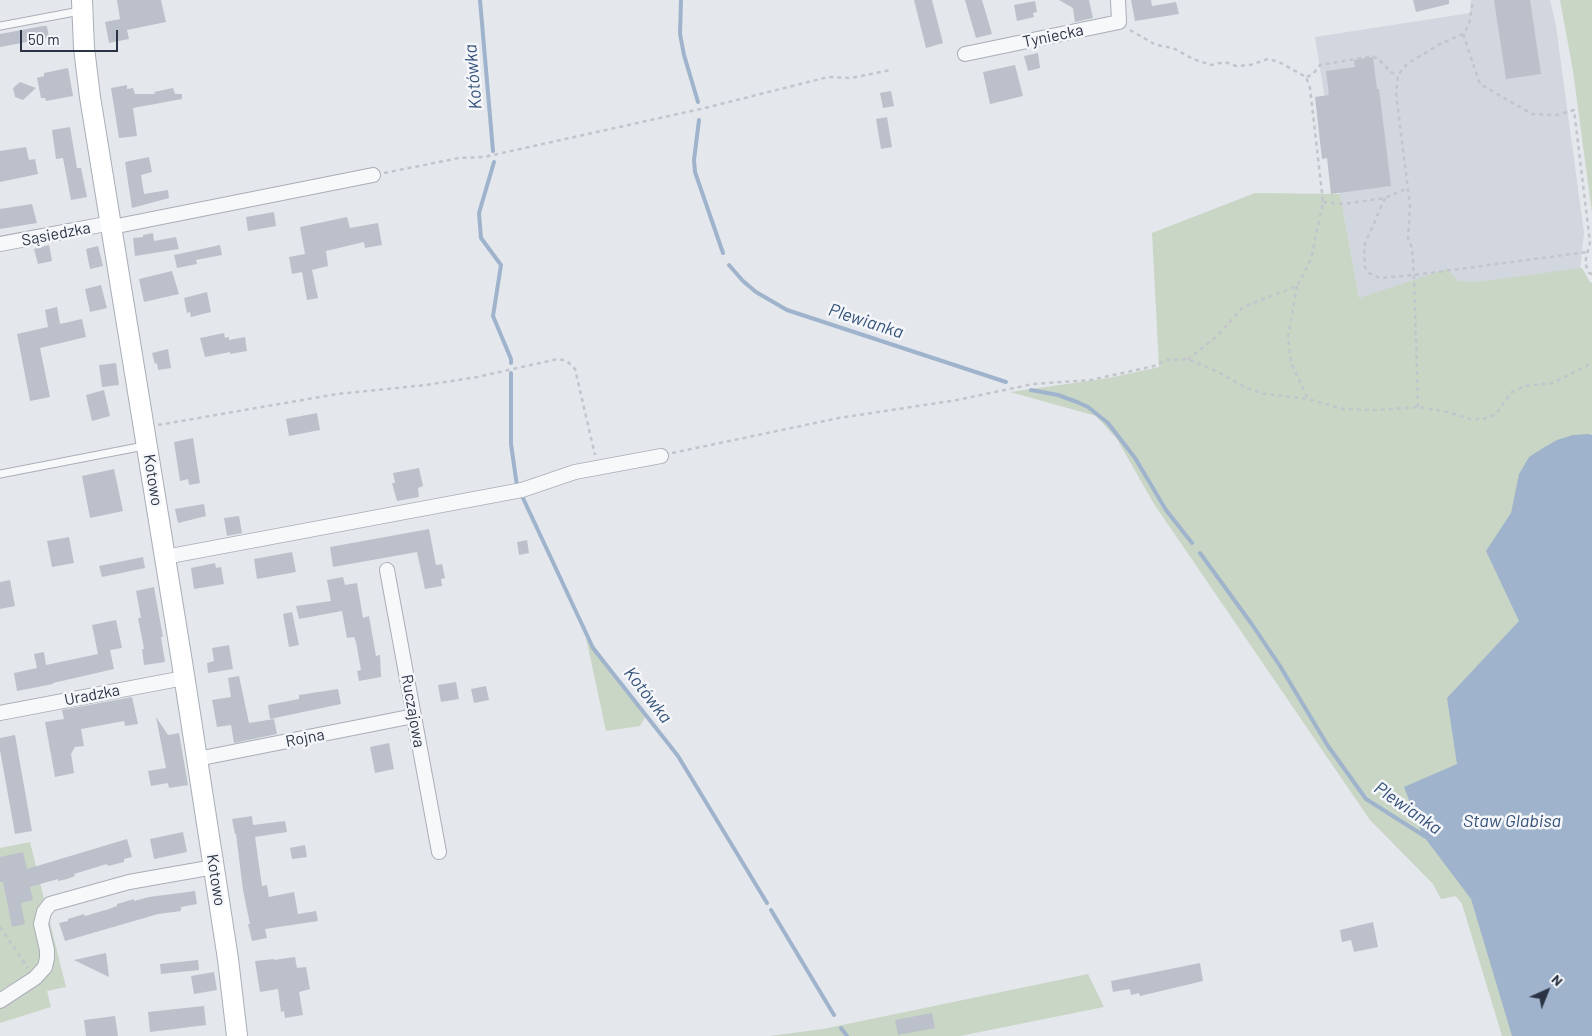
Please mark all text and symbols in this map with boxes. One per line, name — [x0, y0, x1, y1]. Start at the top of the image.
scale bar — [22, 20, 120, 52]
street label: Tyniecka — [1021, 20, 1085, 52]
text: 50 m — [28, 30, 60, 48]
water label: Kotówka — [459, 43, 487, 111]
street label: Sąsiedzka — [20, 218, 92, 250]
water label: Plewianka — [826, 299, 906, 343]
street label: Kotowo — [139, 453, 167, 507]
water label: Kotówka — [619, 663, 677, 727]
street label: Ruczajowa — [397, 673, 429, 749]
street label: Uradzka — [63, 680, 121, 710]
street label: Rojna — [284, 725, 326, 751]
water label: Plewianka — [1370, 777, 1446, 839]
water label: Staw Glabisa — [1463, 810, 1561, 832]
street label: Kotowo — [202, 853, 230, 907]
north arrow — [1522, 966, 1572, 1016]
text: N — [1549, 971, 1567, 989]

